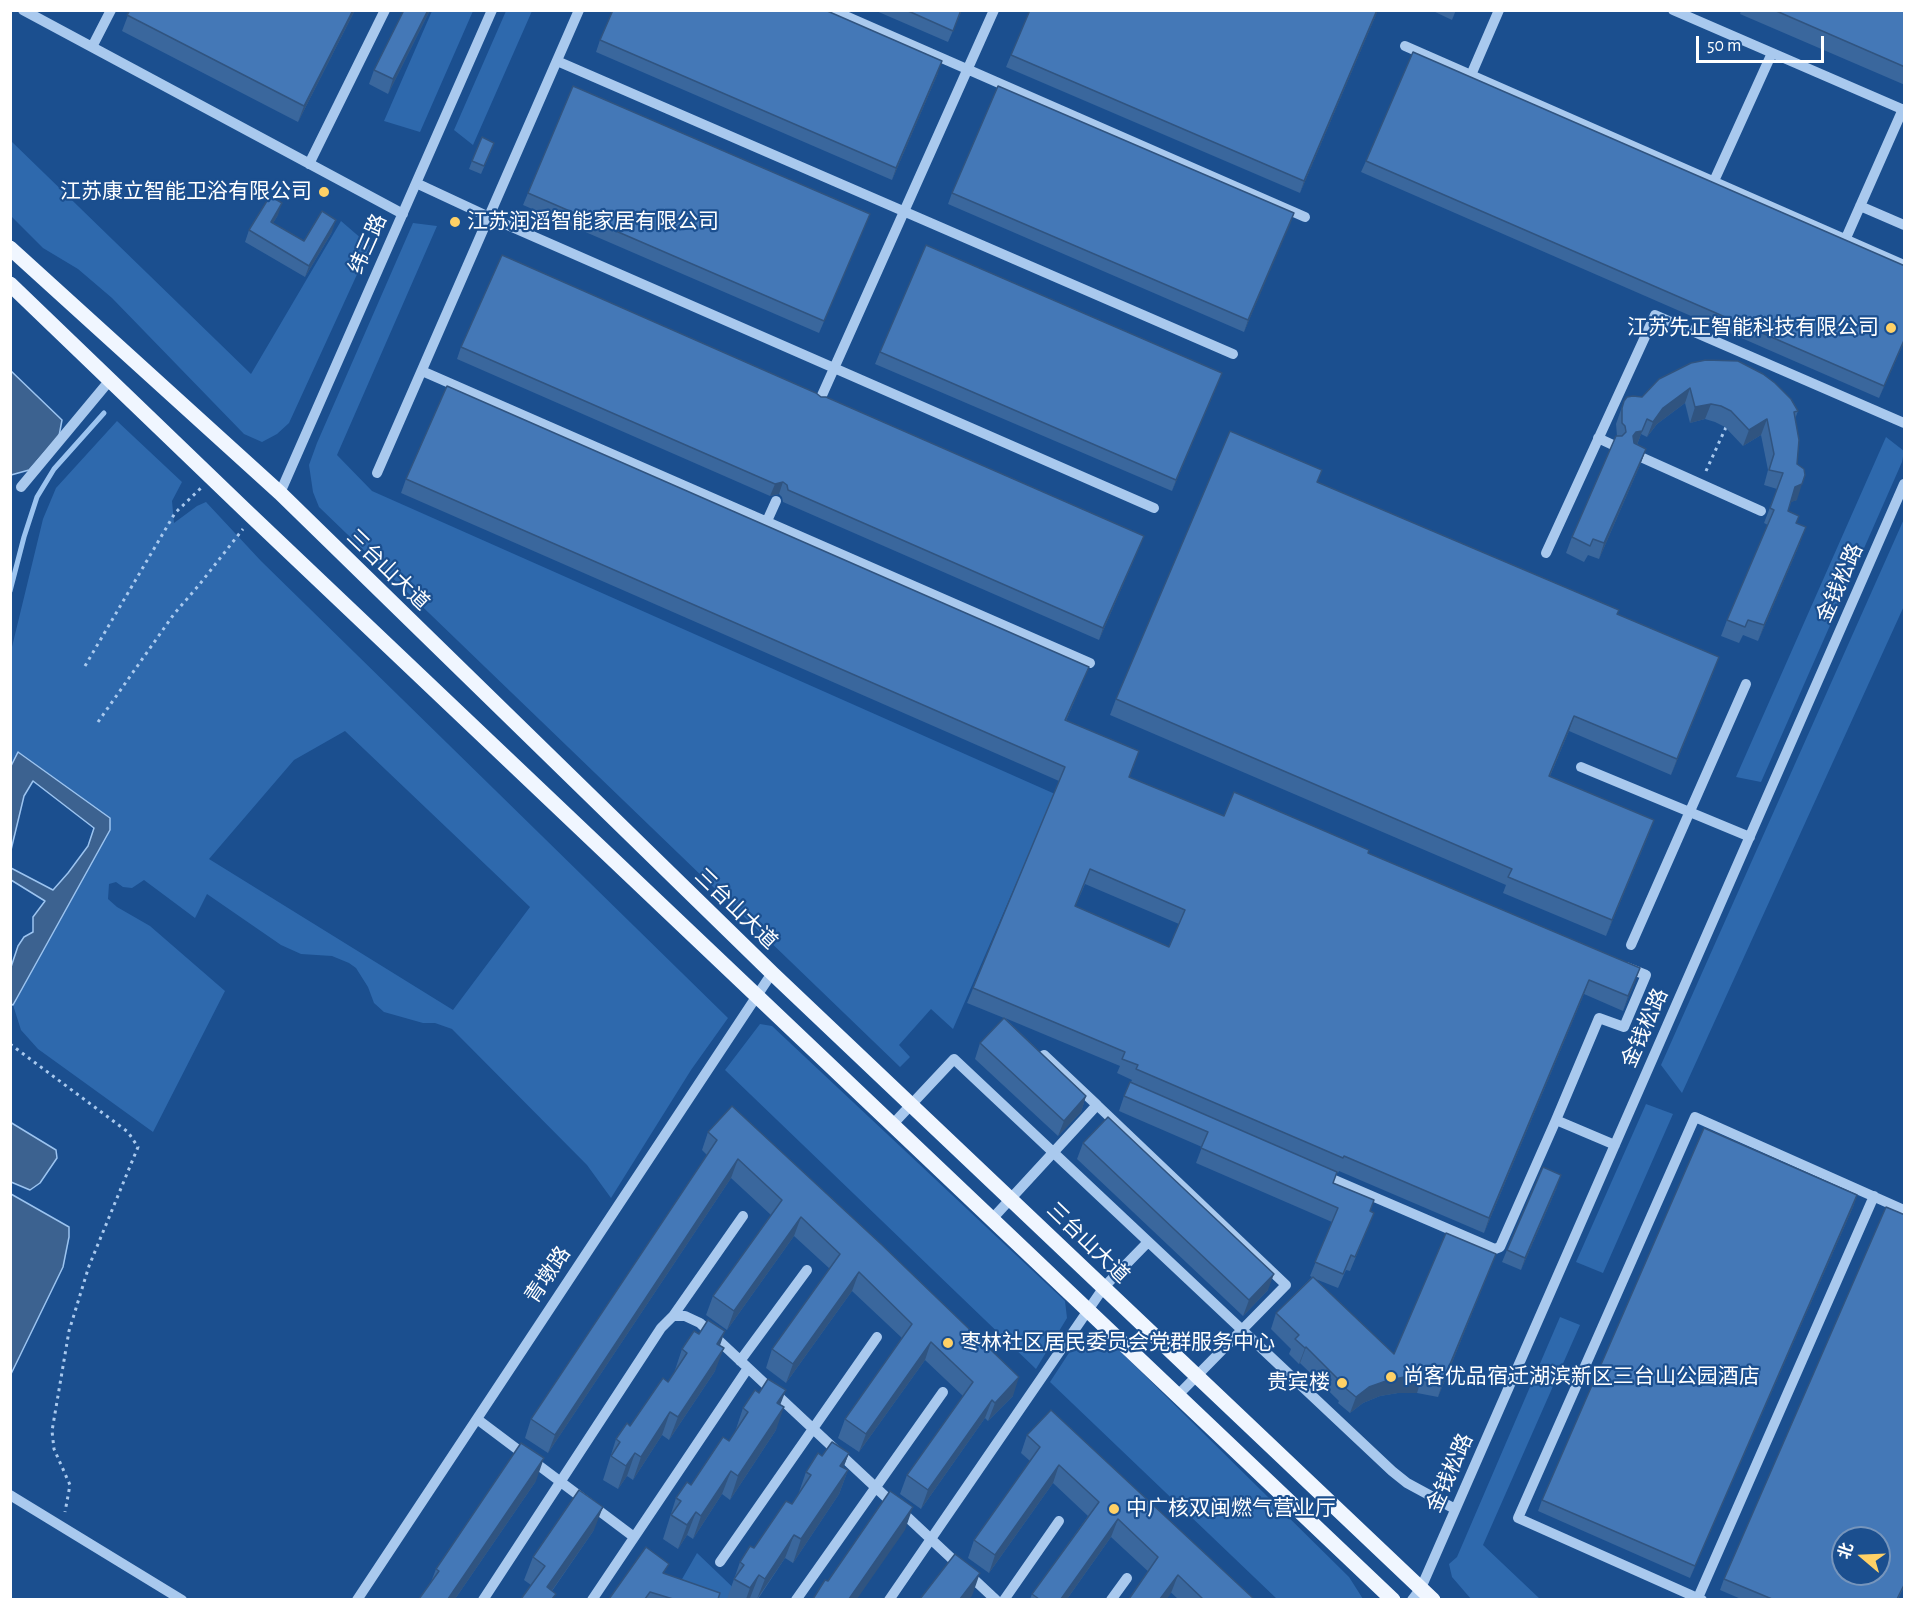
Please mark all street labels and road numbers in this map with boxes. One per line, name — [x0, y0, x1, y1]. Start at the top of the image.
street label: 纬三路 — [344, 210, 392, 278]
street label: 三台山大道 — [341, 524, 435, 616]
street label: 金钱松路 — [1811, 540, 1869, 626]
street label: 三台山大道 — [689, 863, 783, 955]
street label: 金钱松路 — [1616, 985, 1674, 1071]
street label: 三台山大道 — [1041, 1197, 1135, 1289]
street label: 青墩路 — [520, 1242, 576, 1308]
street label: 金钱松路 — [1421, 1430, 1479, 1516]

